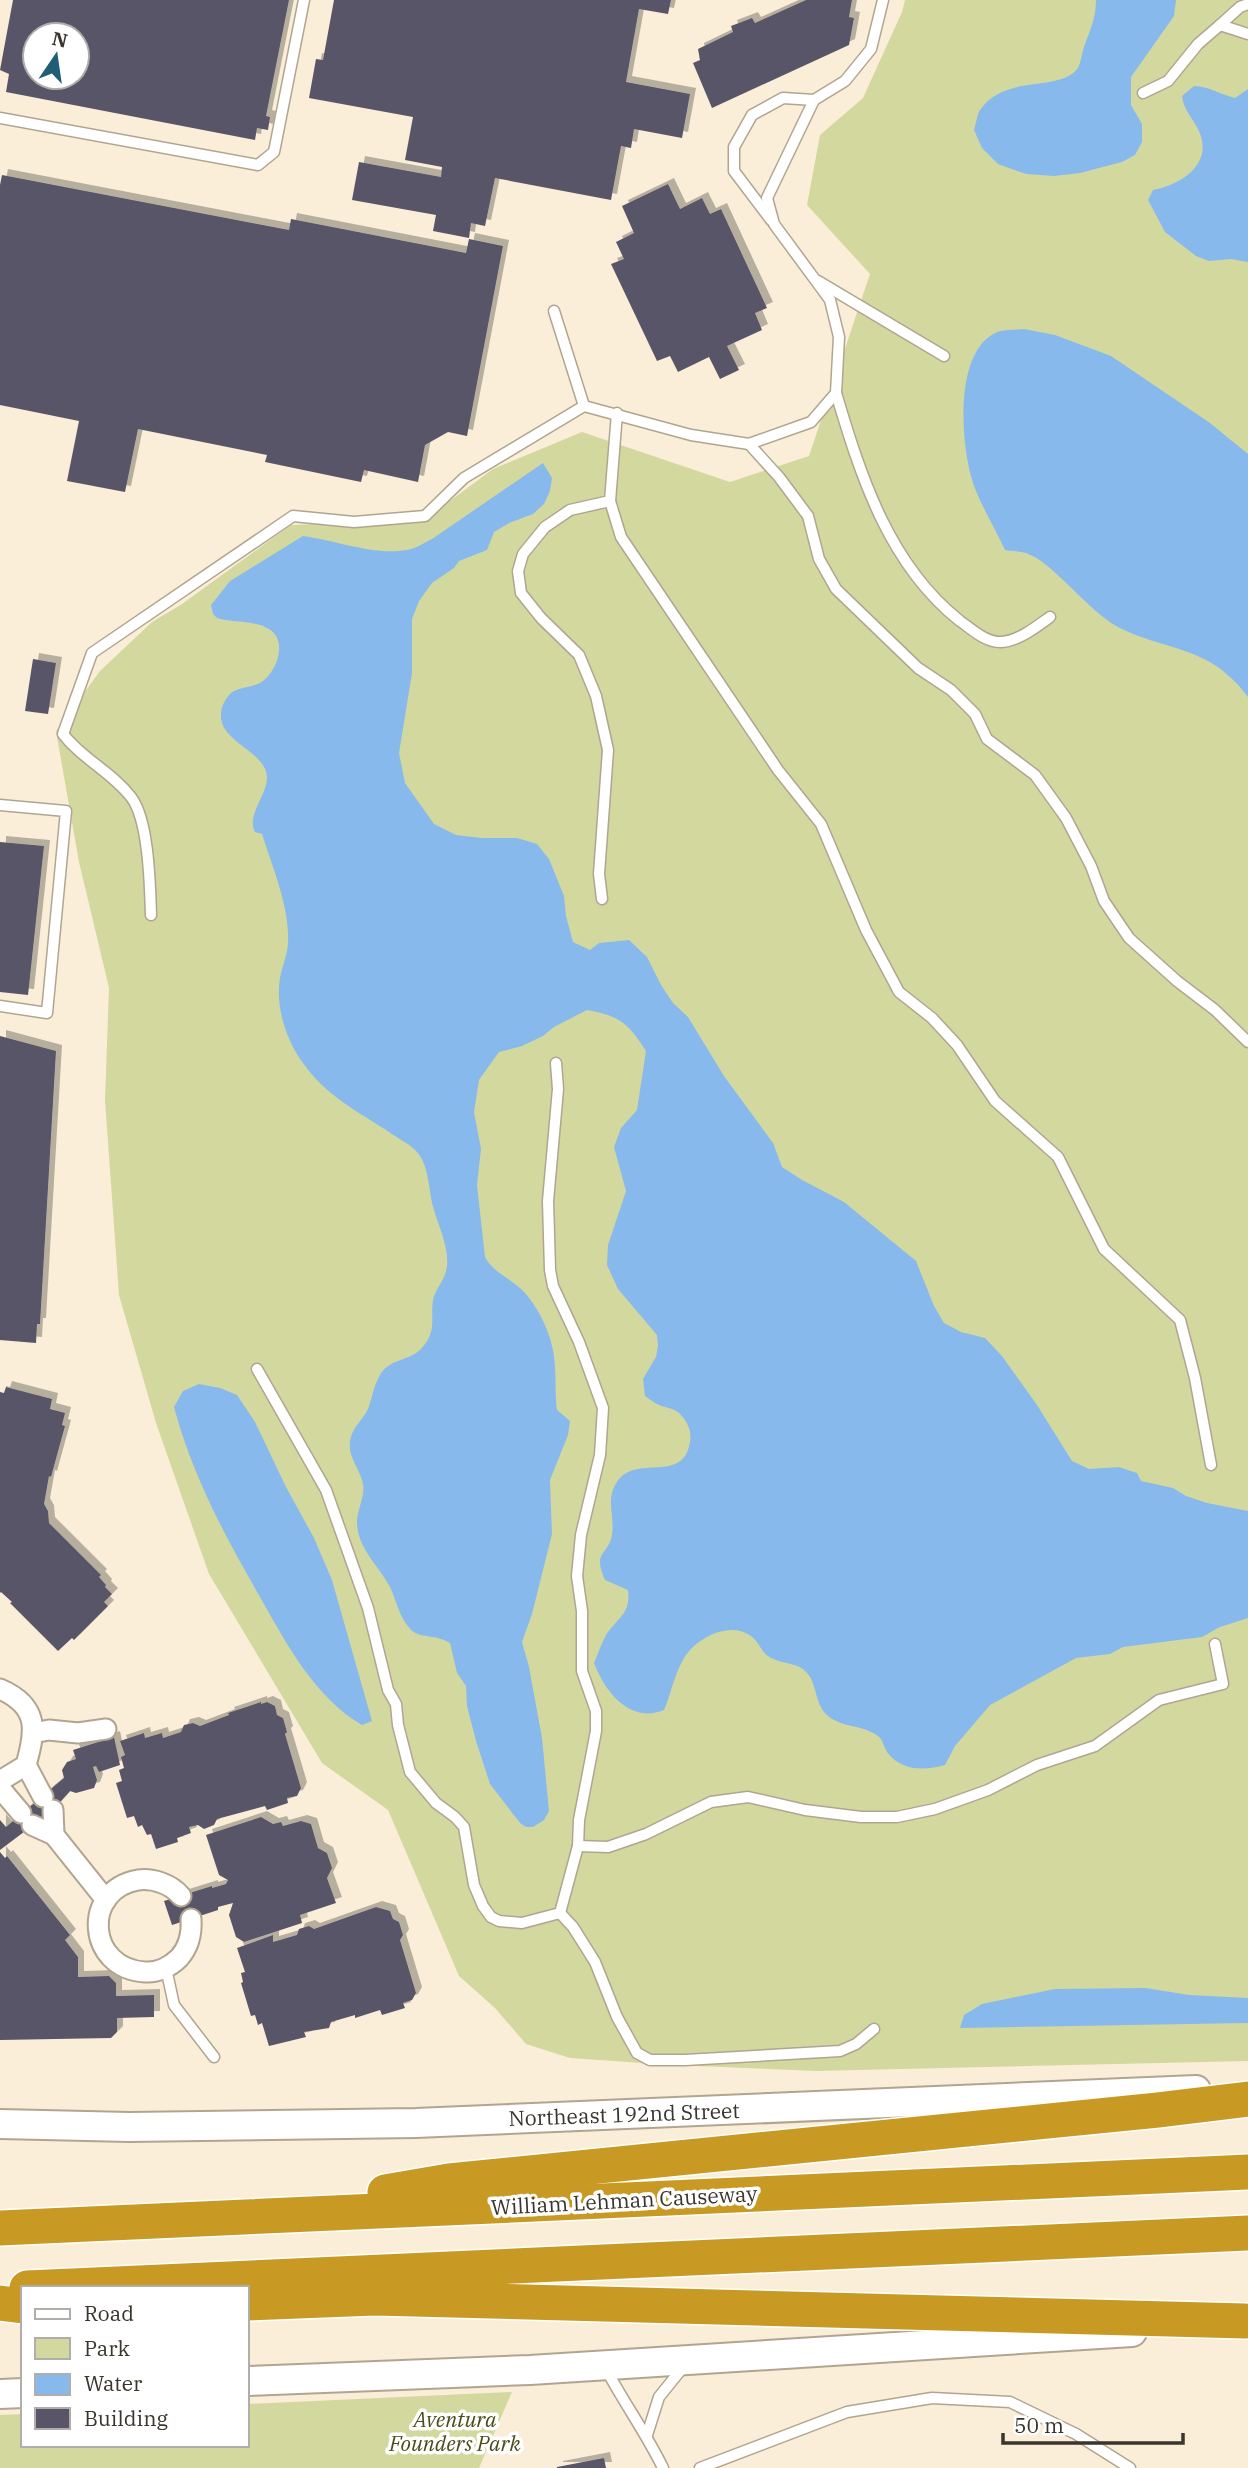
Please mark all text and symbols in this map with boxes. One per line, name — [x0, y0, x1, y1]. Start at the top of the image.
north arrow — [21, 21, 91, 91]
text: N — [50, 26, 70, 53]
street label: Northeast 192nd Street — [508, 2096, 740, 2132]
street label: William Lehman Causeway — [490, 2179, 759, 2221]
legend — [21, 2286, 248, 2447]
text: Road — [84, 2299, 134, 2327]
text: Park — [84, 2334, 131, 2362]
text: Water — [84, 2369, 143, 2397]
scale bar — [1003, 2402, 1183, 2446]
text: Building — [84, 2404, 169, 2432]
park label: Aventura Founders Park — [388, 2405, 522, 2457]
text: 50 m — [1014, 2411, 1064, 2439]

